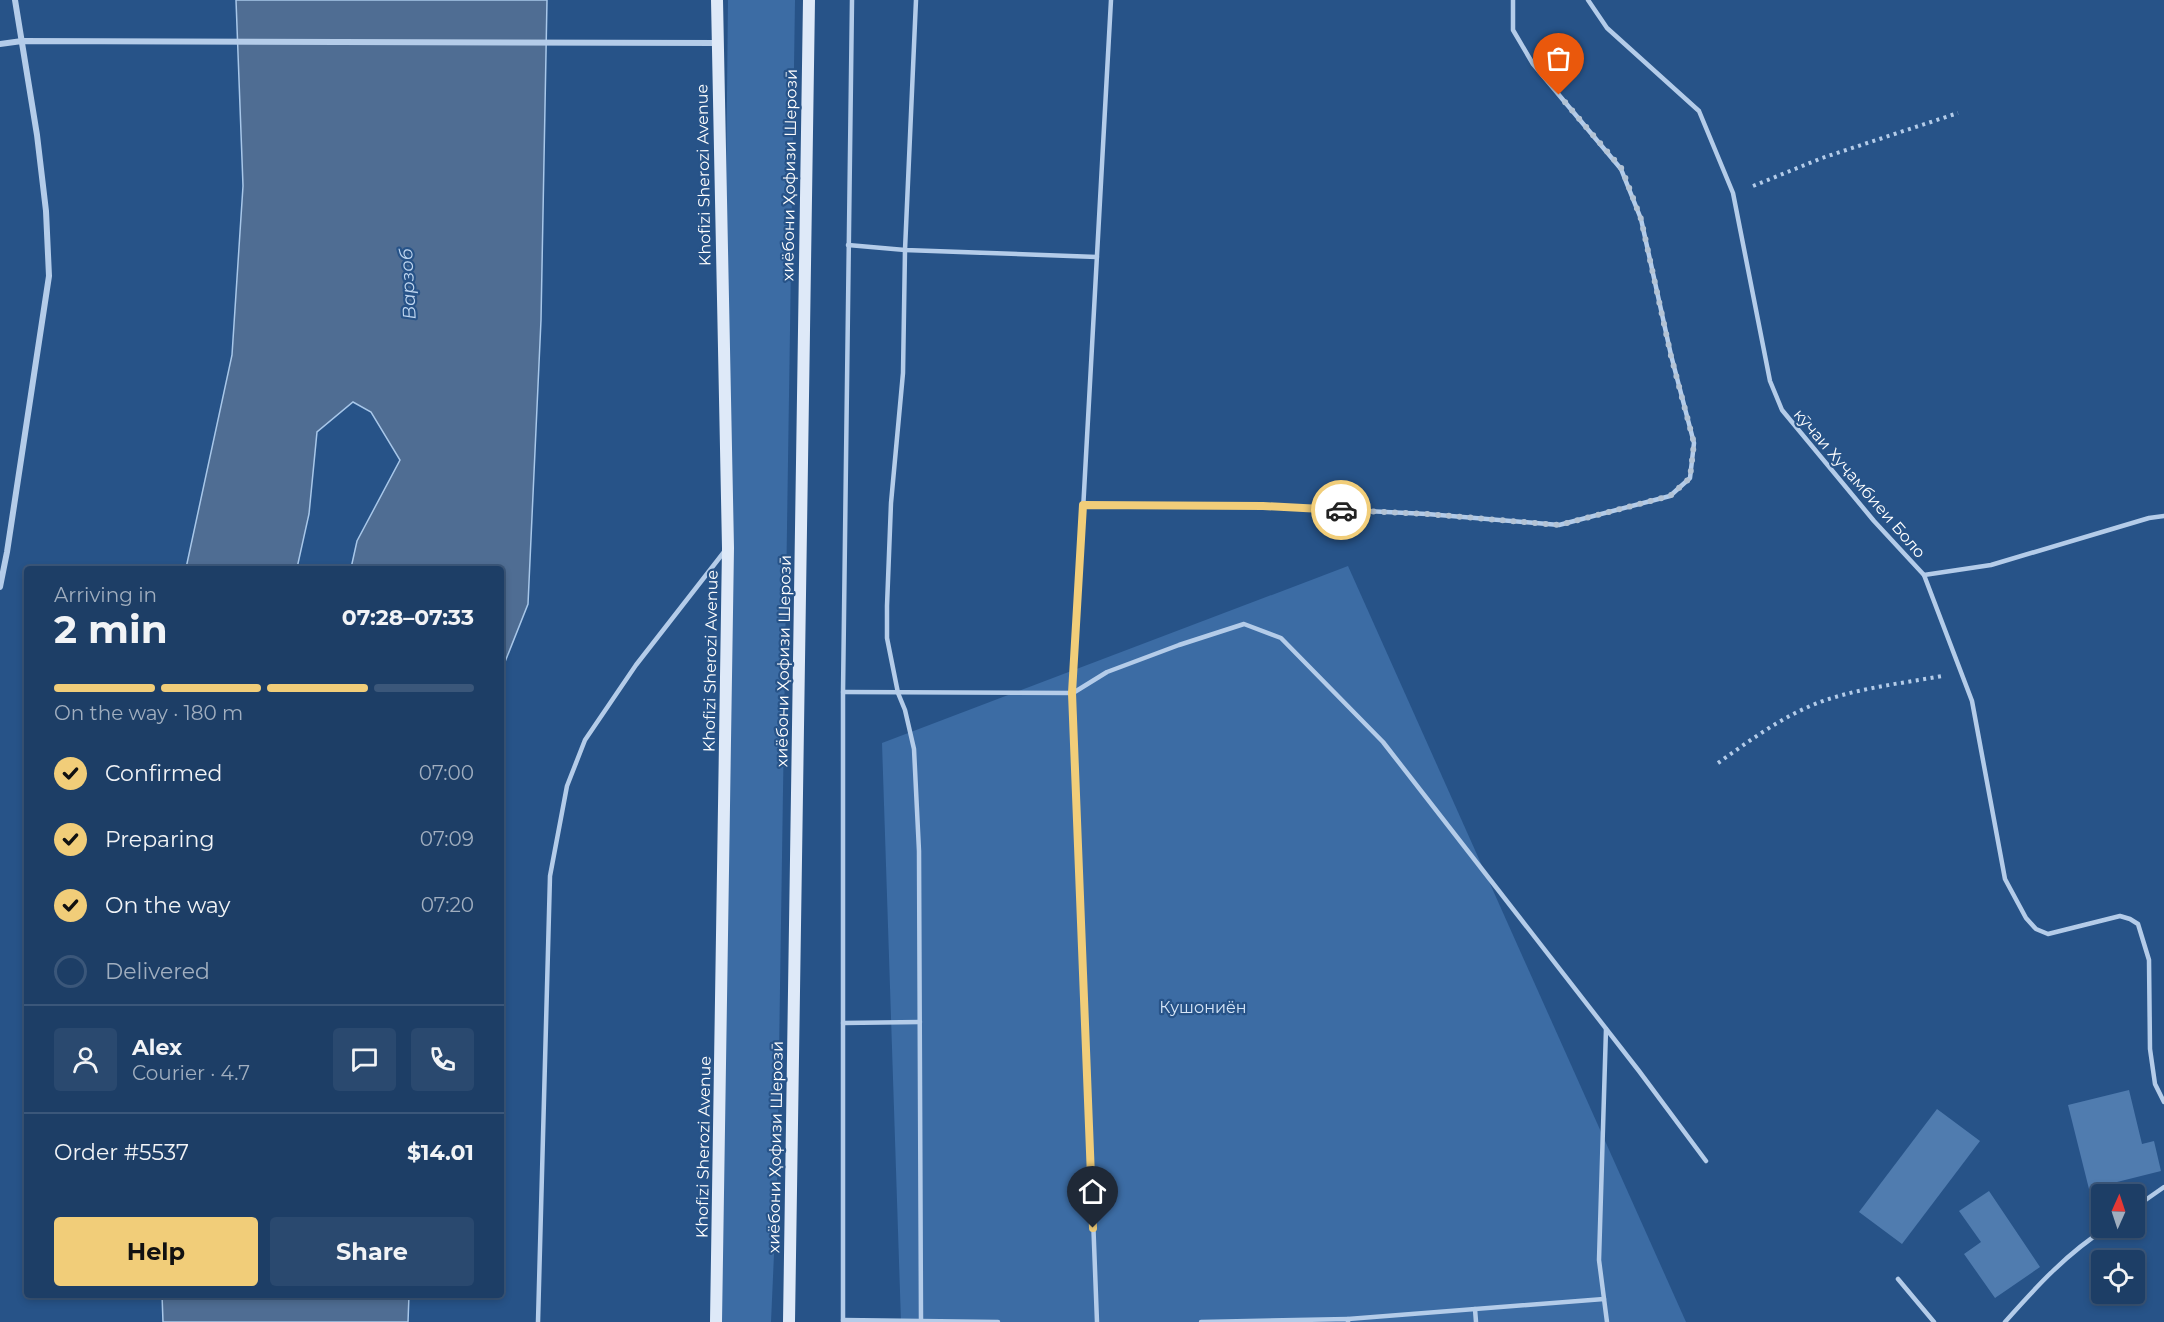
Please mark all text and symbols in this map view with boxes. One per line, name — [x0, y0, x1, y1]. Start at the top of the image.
pin — [1533, 33, 1584, 95]
icon: bag — [1542, 42, 1575, 75]
street label: хиёбони Ҳофизи Шерозӣ — [778, 69, 801, 281]
street label: Khofizi Sherozi Avenue — [692, 84, 715, 266]
water label: Варзоб — [395, 248, 421, 320]
street label: кӯчаи Хуҷамбиеи Боло — [1790, 405, 1930, 562]
courier — [1311, 480, 1371, 540]
icon: car — [1325, 494, 1358, 527]
street label: хиёбони Ҳофизи Шерозӣ — [772, 555, 795, 767]
street label: Khofizi Sherozi Avenue — [699, 570, 722, 752]
text: Arriving in — [54, 583, 157, 607]
text: 07:28–07:33 — [342, 604, 474, 631]
text: 2 min — [54, 605, 168, 653]
text: On the way · 180 m — [54, 701, 243, 725]
icon: check — [54, 757, 87, 790]
text: Confirmed — [105, 760, 222, 787]
text: 07:00 — [419, 761, 474, 785]
icon: check — [54, 823, 87, 856]
text: Preparing — [105, 826, 214, 853]
text: 07:09 — [420, 827, 474, 851]
icon: check — [54, 889, 87, 922]
text: On the way — [105, 892, 230, 919]
text: 07:20 — [421, 893, 474, 917]
text: Delivered — [105, 958, 210, 985]
park label: Кушониён — [1159, 998, 1247, 1017]
button: person — [54, 1028, 117, 1091]
button: chat — [333, 1028, 396, 1091]
button: phone — [411, 1028, 474, 1091]
text: Alex — [132, 1034, 182, 1061]
street label: хиёбони Ҳофизи Шерозӣ — [764, 1041, 787, 1253]
street label: Khofizi Sherozi Avenue — [692, 1056, 715, 1238]
text: Courier · 4.7 — [132, 1061, 250, 1085]
text: Order #5537 — [54, 1139, 189, 1166]
text: $14.01 — [407, 1139, 474, 1166]
pin — [1067, 1166, 1118, 1228]
icon: home — [1076, 1175, 1109, 1208]
north arrow — [2091, 1184, 2145, 1238]
map controls — [2091, 1184, 2145, 1304]
button: Help — [54, 1217, 258, 1286]
button: Share — [270, 1217, 474, 1286]
button: locate — [2091, 1250, 2145, 1304]

